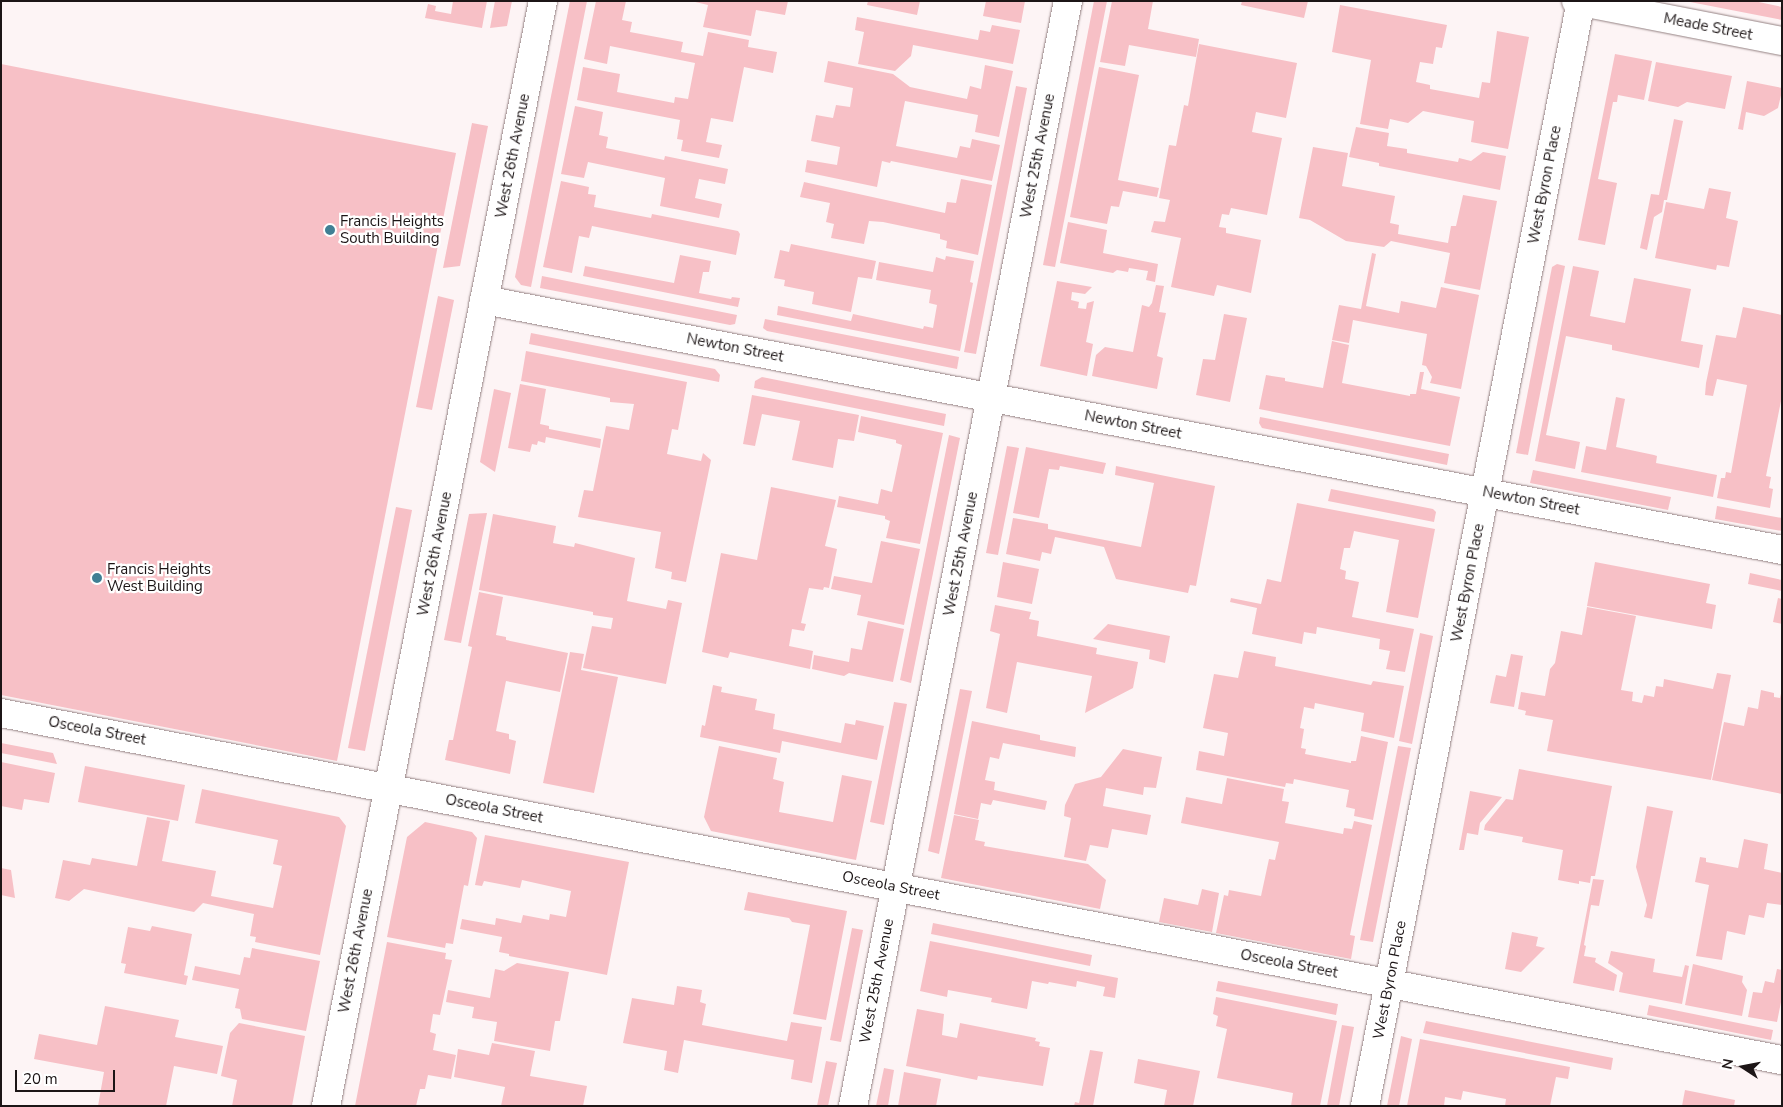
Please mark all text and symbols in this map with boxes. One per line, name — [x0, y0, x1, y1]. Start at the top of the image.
street label: Meade Street — [1662, 10, 1754, 44]
street label: West 26th Avenue — [492, 92, 534, 220]
street label: West 25th Avenue — [1017, 92, 1059, 220]
street label: West Byron Place — [1525, 124, 1565, 246]
place label: Francis Heights South Building — [340, 212, 444, 247]
marker: Francis Heights South Building — [324, 224, 336, 236]
street label: Newton Street — [685, 330, 785, 366]
street label: Newton Street — [1083, 407, 1183, 443]
street label: Newton Street — [1481, 483, 1581, 519]
street label: West 26th Avenue — [414, 490, 456, 618]
street label: West 25th Avenue — [940, 490, 982, 618]
street label: West Byron Place — [1448, 522, 1488, 644]
place label: Francis Heights West Building — [107, 560, 211, 595]
marker: Francis Heights West Building — [91, 572, 103, 584]
street label: Osceola Street — [47, 713, 147, 749]
street label: Osceola Street — [444, 791, 544, 827]
street label: Osceola Street — [841, 868, 941, 904]
street label: West 26th Avenue — [335, 887, 377, 1015]
street label: West 25th Avenue — [856, 917, 898, 1045]
street label: West Byron Place — [1370, 919, 1410, 1041]
street label: Osceola Street — [1239, 946, 1339, 982]
north arrow — [1718, 1042, 1768, 1092]
text: N — [1717, 1057, 1738, 1071]
scale bar — [18, 1060, 118, 1092]
text: 20 m — [23, 1069, 58, 1089]

